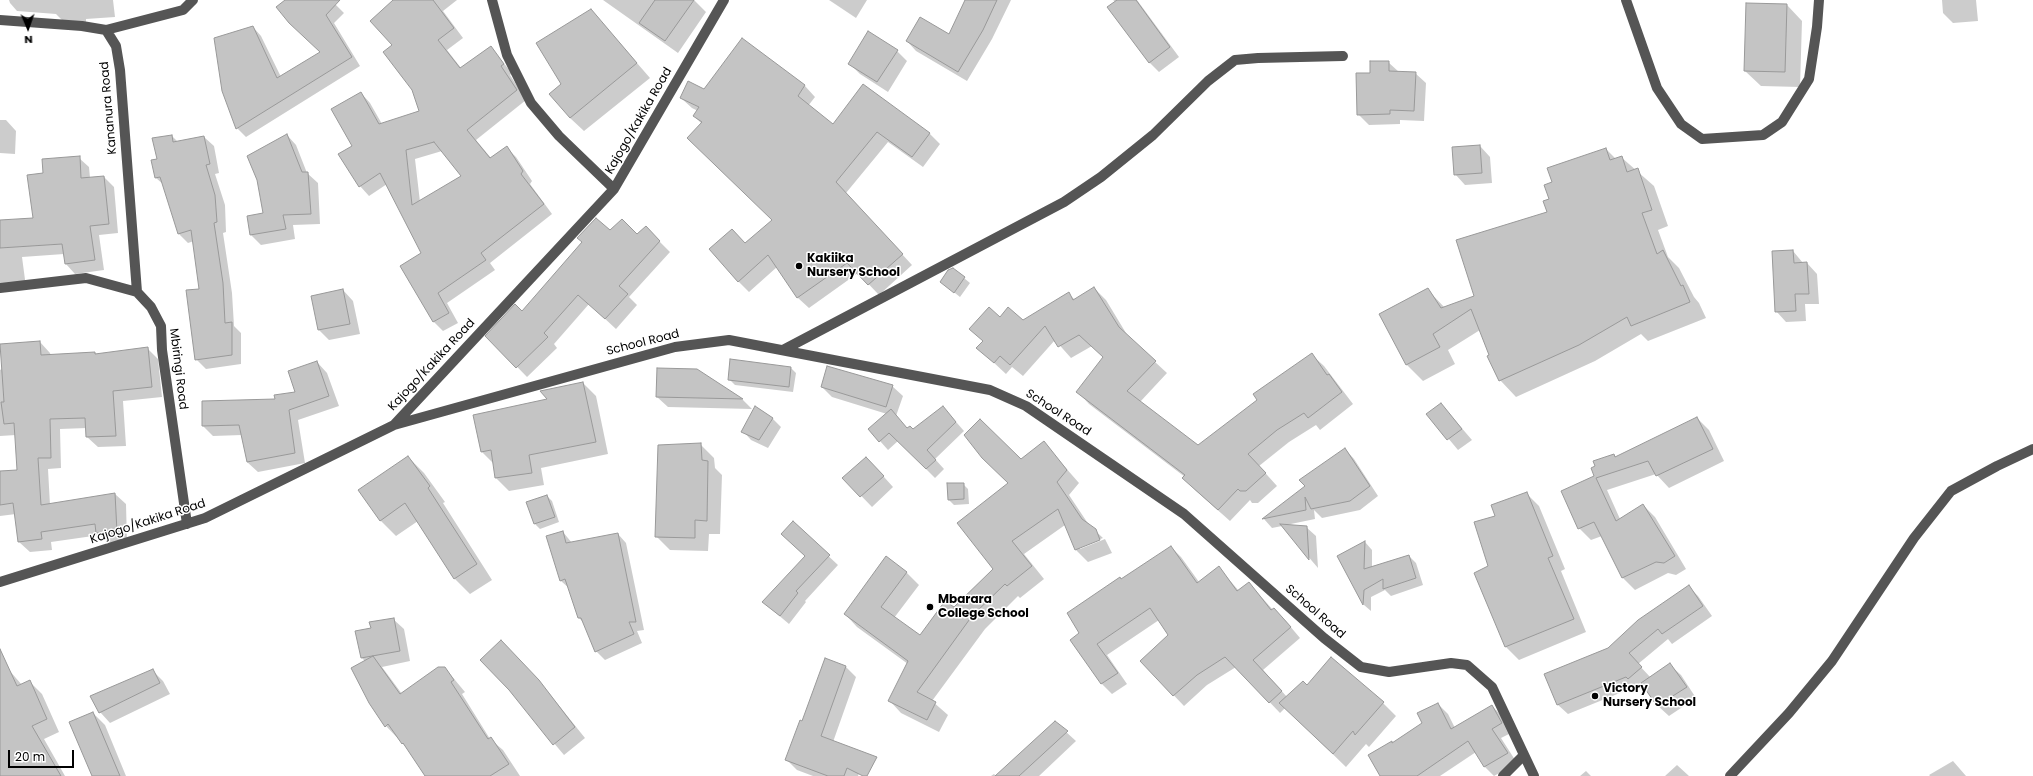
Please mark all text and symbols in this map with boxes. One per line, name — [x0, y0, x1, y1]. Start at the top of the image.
north arrow — [8, 8, 48, 48]
text: N — [24, 32, 33, 48]
street label: Kananura Road — [98, 61, 120, 155]
street label: Kajogo/Kakika Road — [603, 65, 675, 177]
place label: Kakiika Nursery School — [807, 252, 900, 280]
marker: Kakiika Nursery School — [794, 261, 804, 271]
street label: Kajogo/Kakika Road — [386, 316, 478, 414]
street label: Mbiringi Road — [166, 327, 190, 411]
street label: School Road — [605, 327, 681, 359]
street label: School Road — [1023, 387, 1093, 439]
street label: Kajogo/Kakika Road — [88, 497, 208, 547]
street label: School Road — [1282, 582, 1348, 642]
place label: Mbarara College School — [938, 593, 1029, 621]
marker: Mbarara College School — [925, 602, 935, 612]
place label: Victory Nursery School — [1603, 682, 1696, 710]
marker: Victory Nursery School — [1590, 691, 1600, 701]
scale bar — [10, 742, 76, 768]
text: 20 m — [15, 748, 45, 765]

